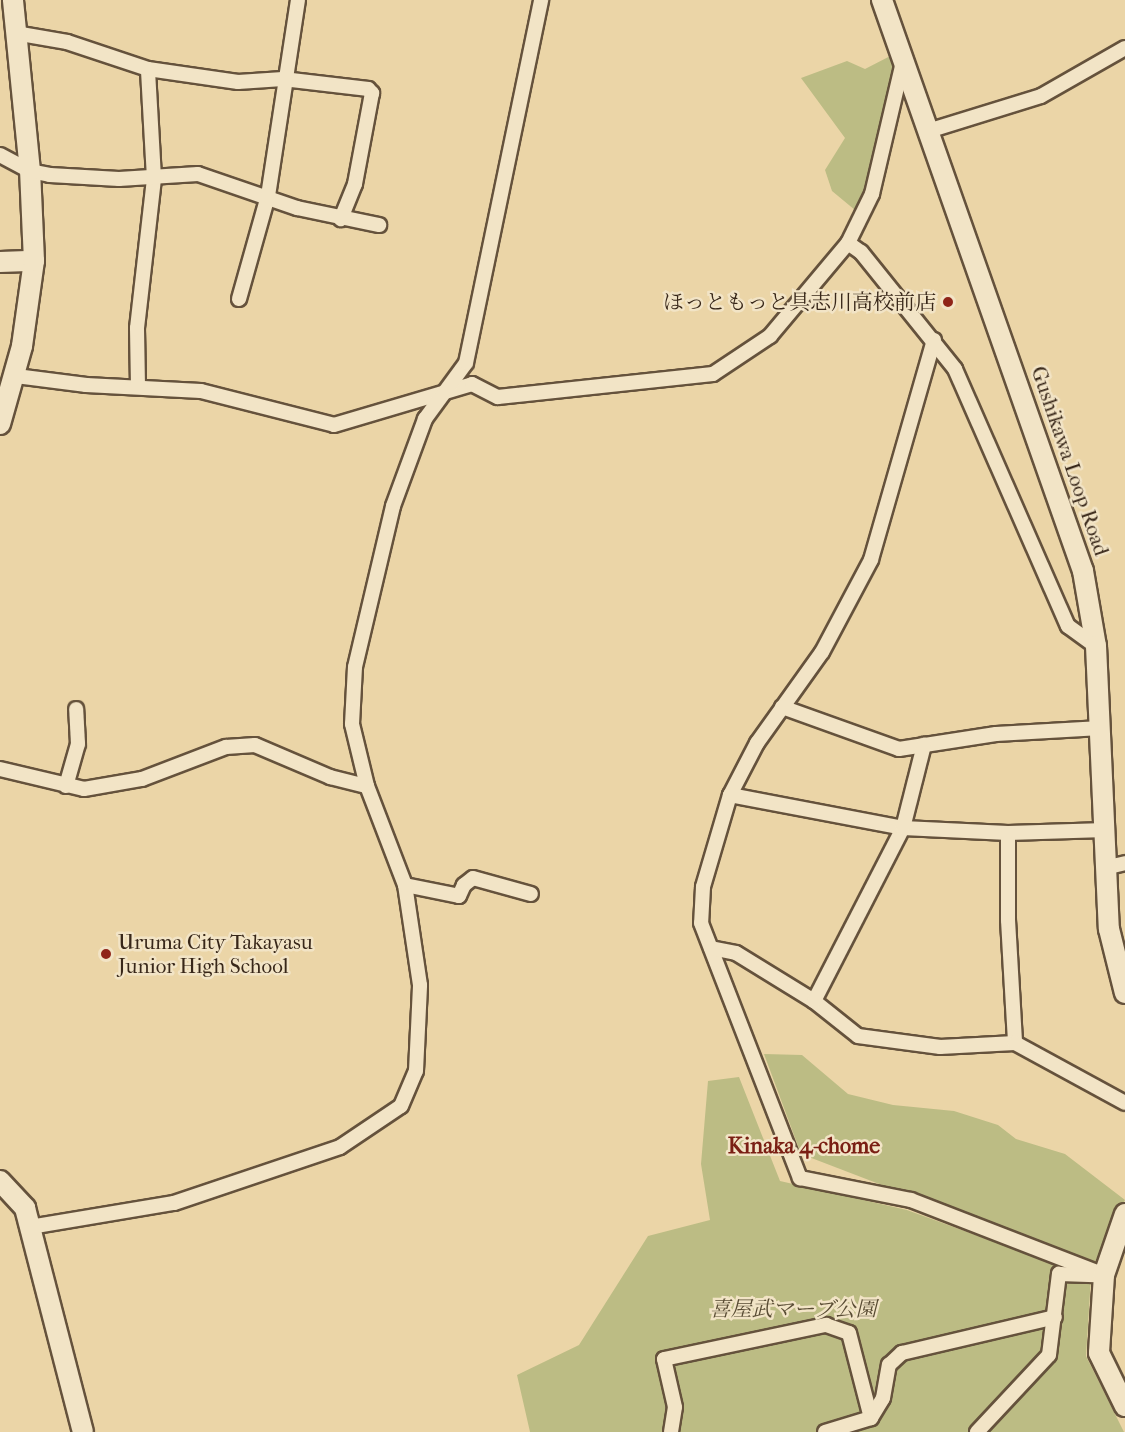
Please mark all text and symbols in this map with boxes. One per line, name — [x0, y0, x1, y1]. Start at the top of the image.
place label: ほっともっと具志川高校前店 — [663, 289, 936, 315]
marker: ほっともっと具志川高校前店 — [941, 295, 955, 309]
street label: Gushikawa Loop Road — [1026, 363, 1114, 559]
place label: Uruma City Takayasu Junior High School — [118, 929, 313, 979]
marker: Uruma City Takayasu Junior High School — [99, 947, 113, 961]
district label: Kinaka 4-chome — [728, 1134, 880, 1160]
park label: 喜屋武マーブ公園 — [709, 1296, 877, 1322]

